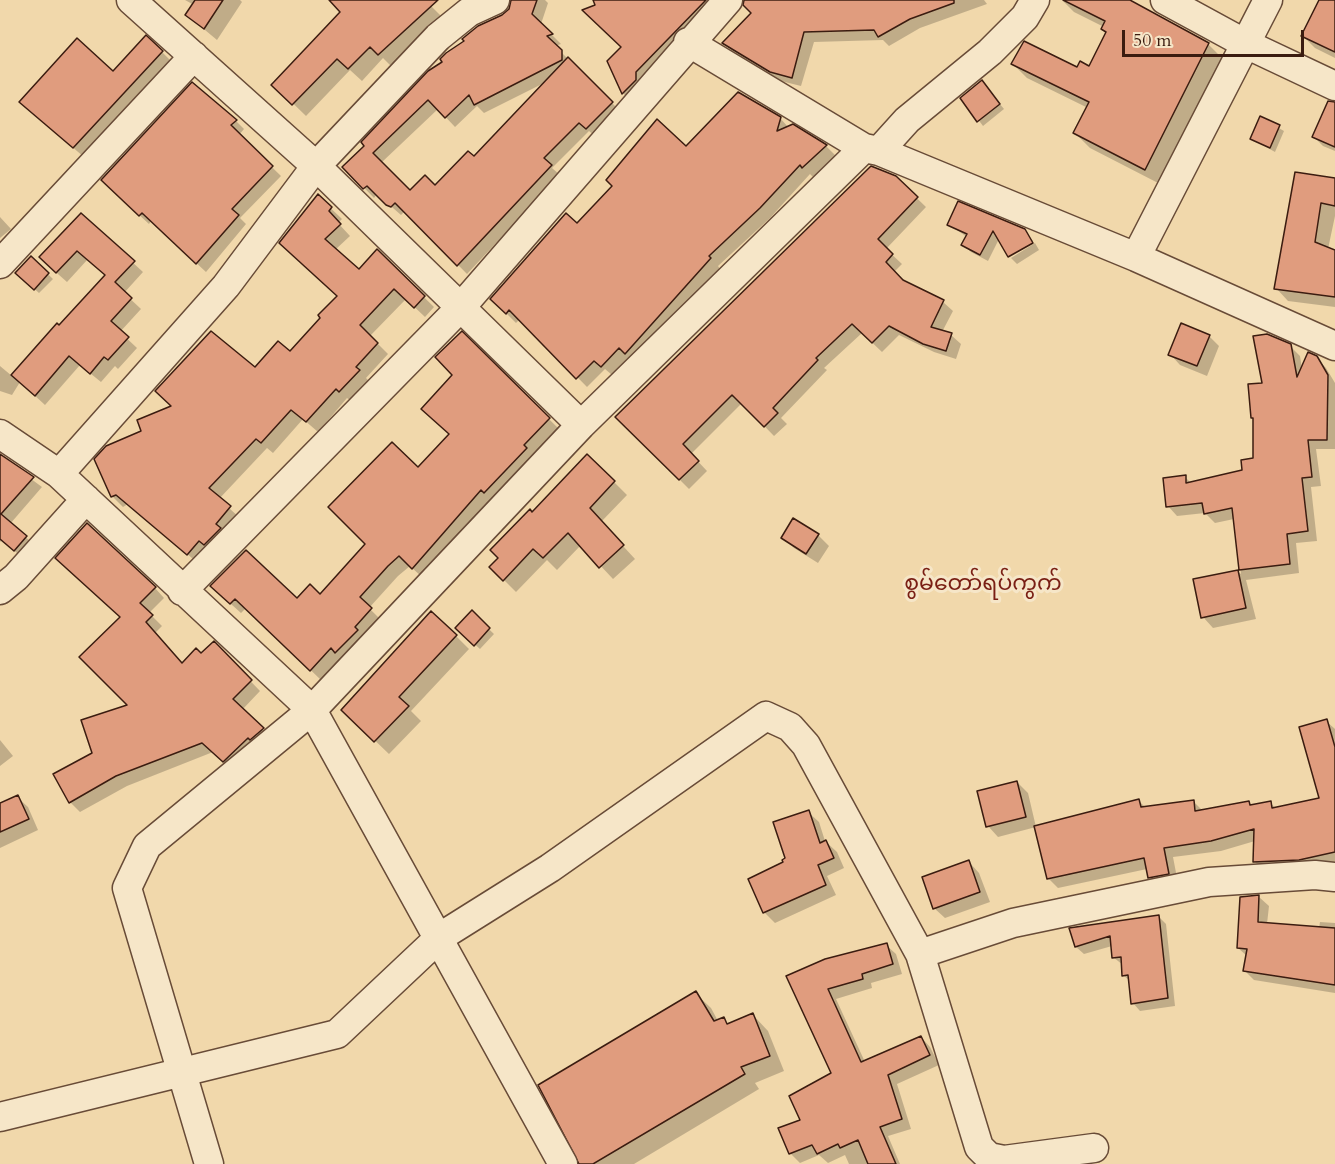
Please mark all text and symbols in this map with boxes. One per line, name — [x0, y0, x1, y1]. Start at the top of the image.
scale bar — [1125, 18, 1306, 56]
text: 50 m — [1133, 28, 1172, 53]
district label: စွမ်တော်ရပ်ကွက် — [904, 572, 1062, 598]

